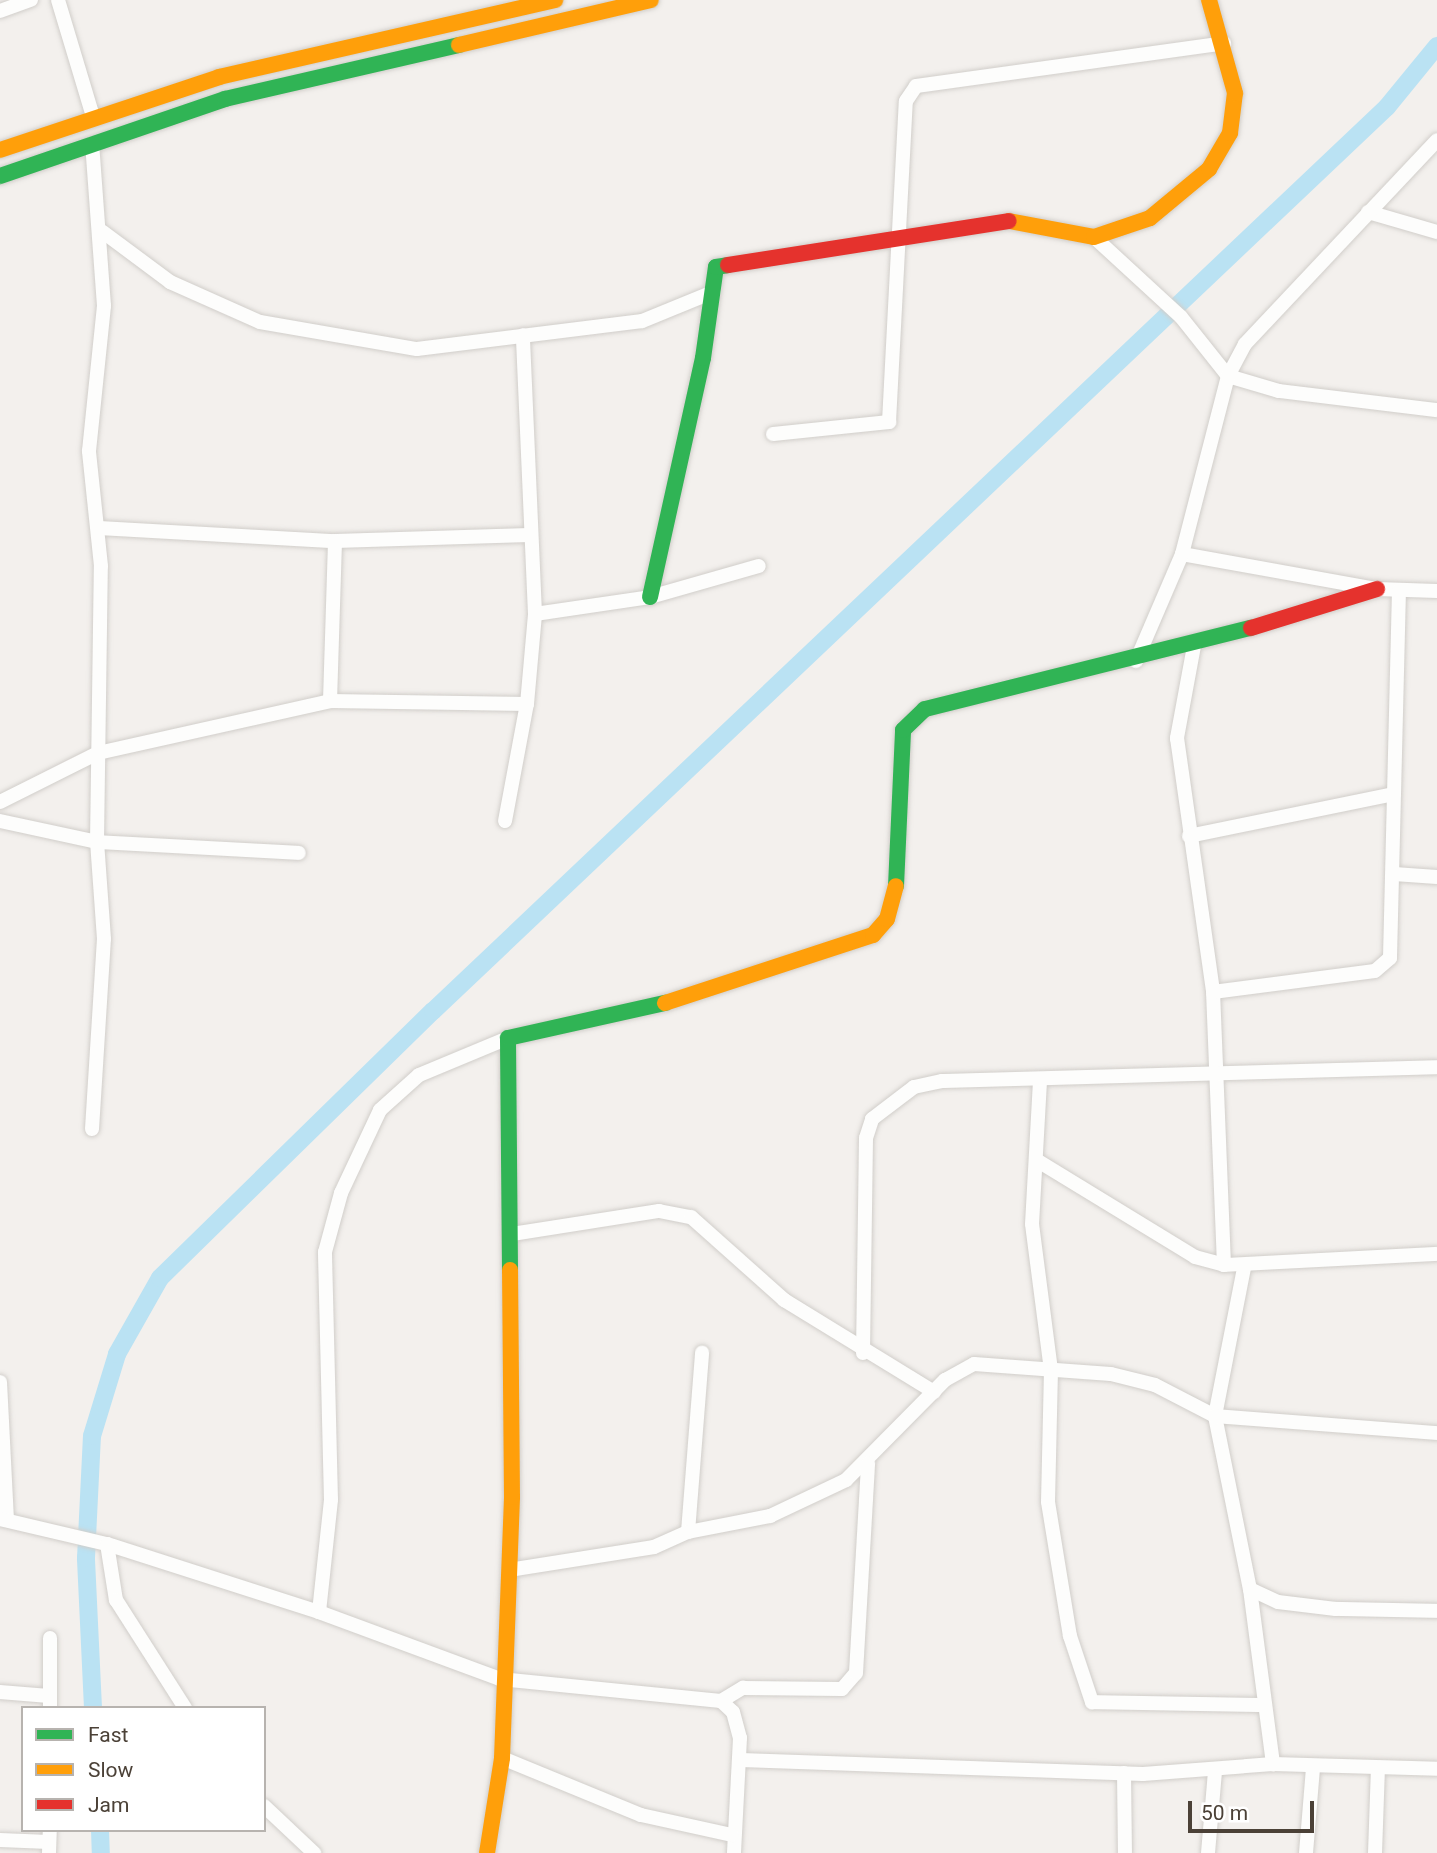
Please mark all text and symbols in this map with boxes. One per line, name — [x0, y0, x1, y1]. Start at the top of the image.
legend — [21, 1706, 266, 1832]
text: Fast — [88, 1723, 128, 1747]
text: Slow — [88, 1758, 133, 1782]
scale bar — [1192, 1786, 1318, 1830]
text: Jam — [88, 1793, 129, 1817]
text: 50 m — [1201, 1801, 1248, 1825]

